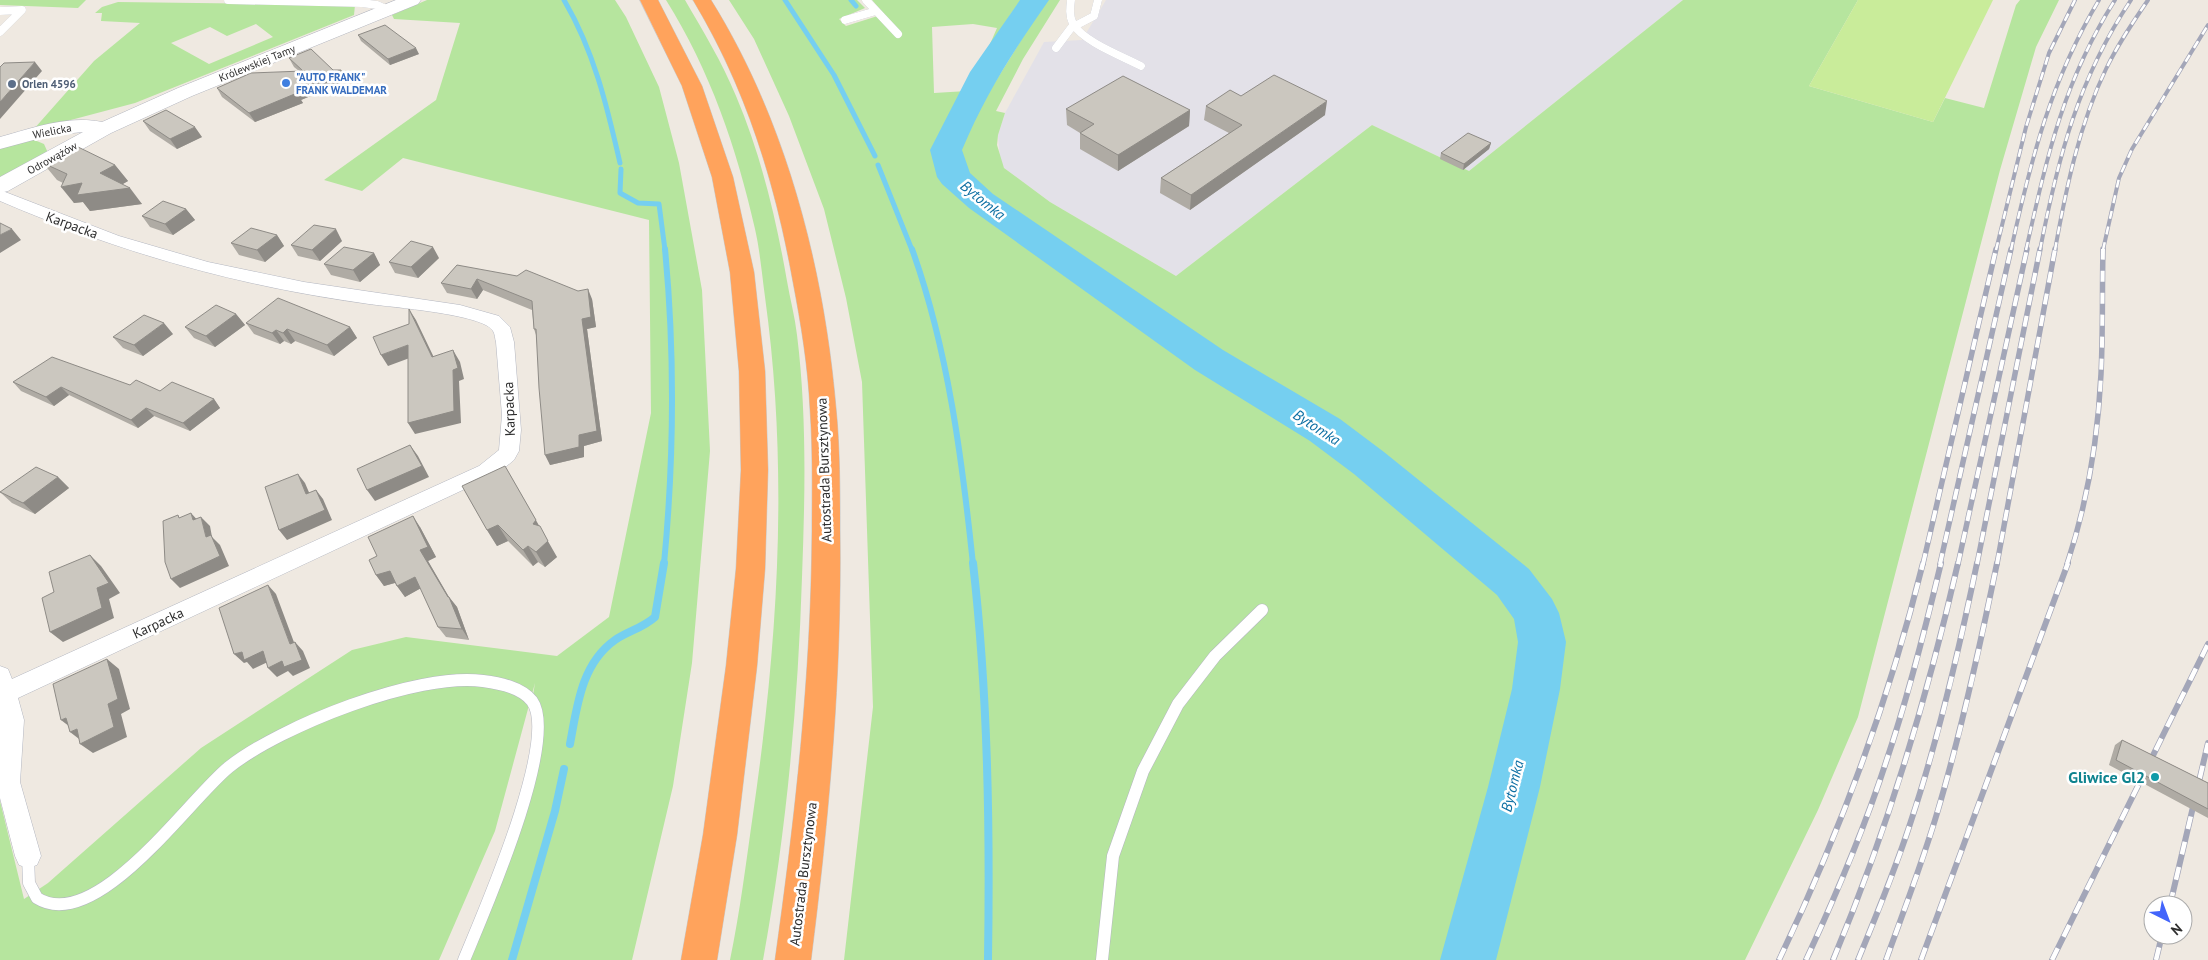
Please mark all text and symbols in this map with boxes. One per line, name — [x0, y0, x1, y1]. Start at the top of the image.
street label: Królewskiej Tamy — [217, 41, 298, 85]
place label: "AUTO FRANK" FRANK WALDEMAR — [296, 70, 387, 97]
place label: Orlen 4596 — [22, 77, 76, 91]
marker: "AUTO FRANK" FRANK WALDEMAR — [280, 77, 292, 89]
marker: Orlen 4596 — [6, 78, 18, 90]
street label: Wielicka — [31, 120, 73, 142]
street label: Odrowążów — [25, 139, 79, 177]
water label: Bytomka — [957, 176, 1010, 224]
street label: Karpacka — [43, 207, 101, 243]
street label: Karpacka — [499, 381, 519, 436]
street label: Autostrada Bursztynowa — [812, 397, 836, 543]
water label: Bytomka — [1290, 405, 1345, 450]
street label: Karpacka — [130, 603, 186, 643]
water label: Bytomka — [1496, 758, 1528, 814]
place label: Gliwice Gl2 — [2068, 767, 2145, 787]
marker: Gliwice Gl2 — [2149, 771, 2161, 783]
street label: Autostrada Bursztynowa — [785, 801, 821, 947]
north arrow — [2143, 895, 2193, 945]
text: N — [2167, 920, 2186, 939]

